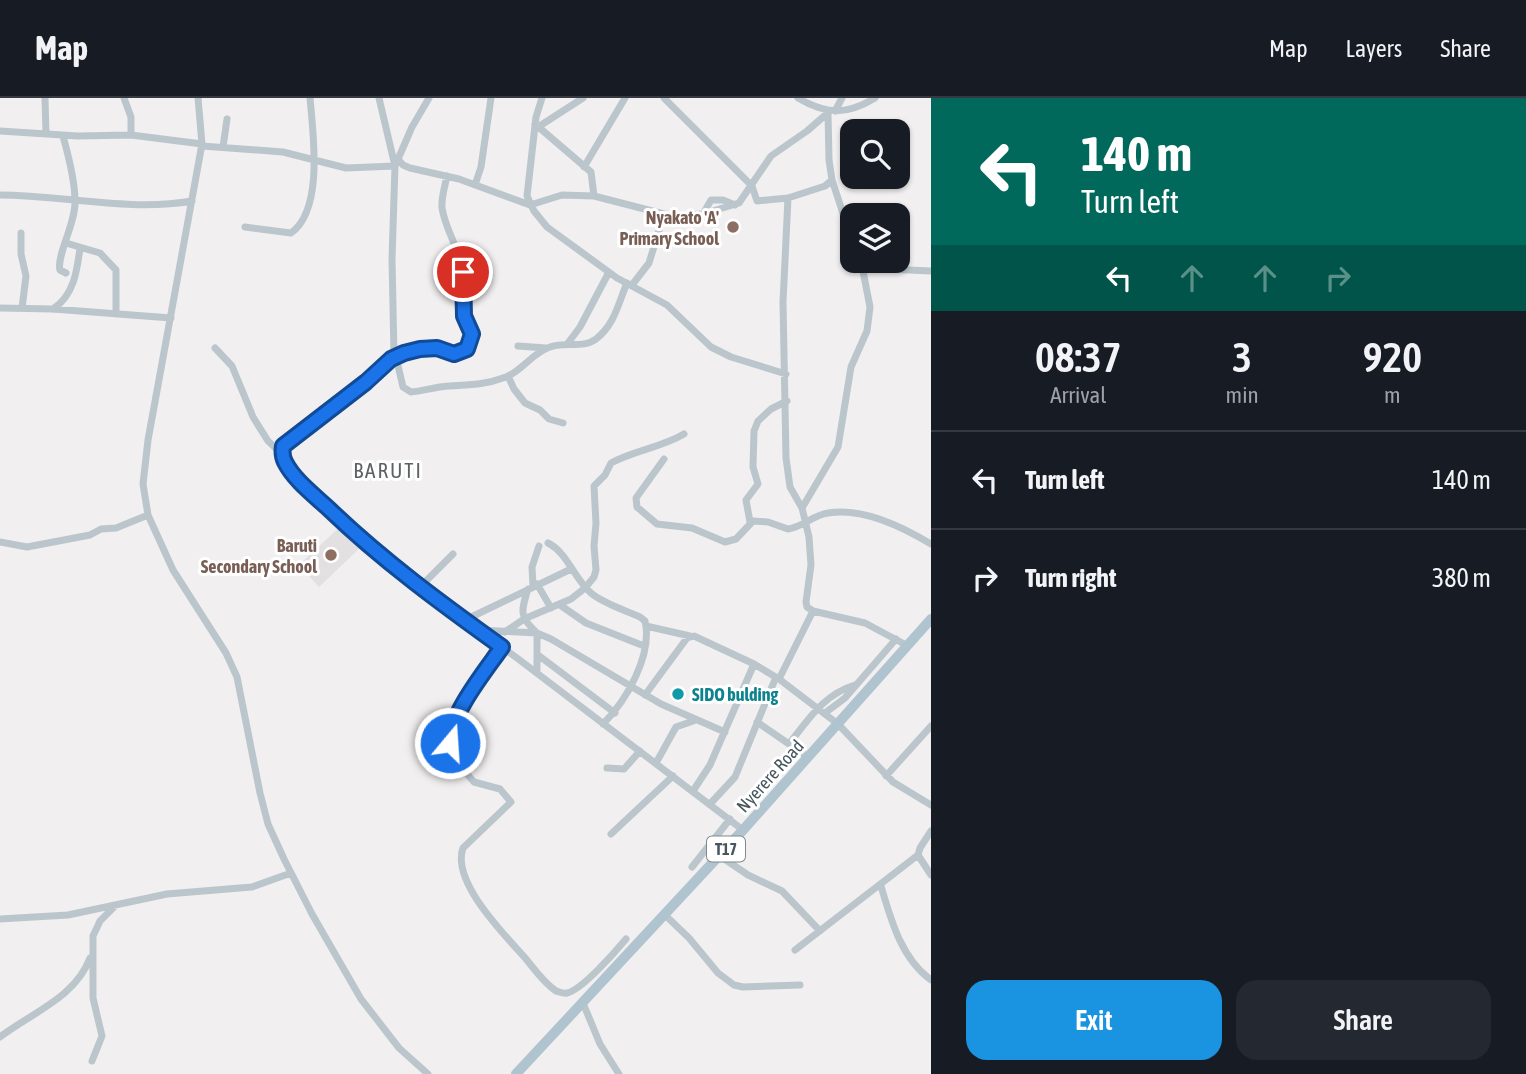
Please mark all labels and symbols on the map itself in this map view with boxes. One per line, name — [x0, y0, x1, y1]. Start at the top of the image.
place label: Nyakato 'A' Primary School — [620, 207, 719, 249]
marker: Nyakato 'A' Primary School — [725, 219, 741, 235]
pin — [433, 242, 493, 302]
district label: BARUTI — [353, 458, 423, 482]
place label: Baruti Secondary School — [201, 535, 317, 577]
marker: Baruti Secondary School — [323, 547, 339, 563]
place label: SIDO bulding — [692, 684, 778, 705]
marker: SIDO bulding — [670, 686, 686, 702]
position arrow — [413, 706, 487, 780]
street label: Nyerere Road — [732, 736, 808, 816]
road number: T17 — [707, 836, 745, 862]

